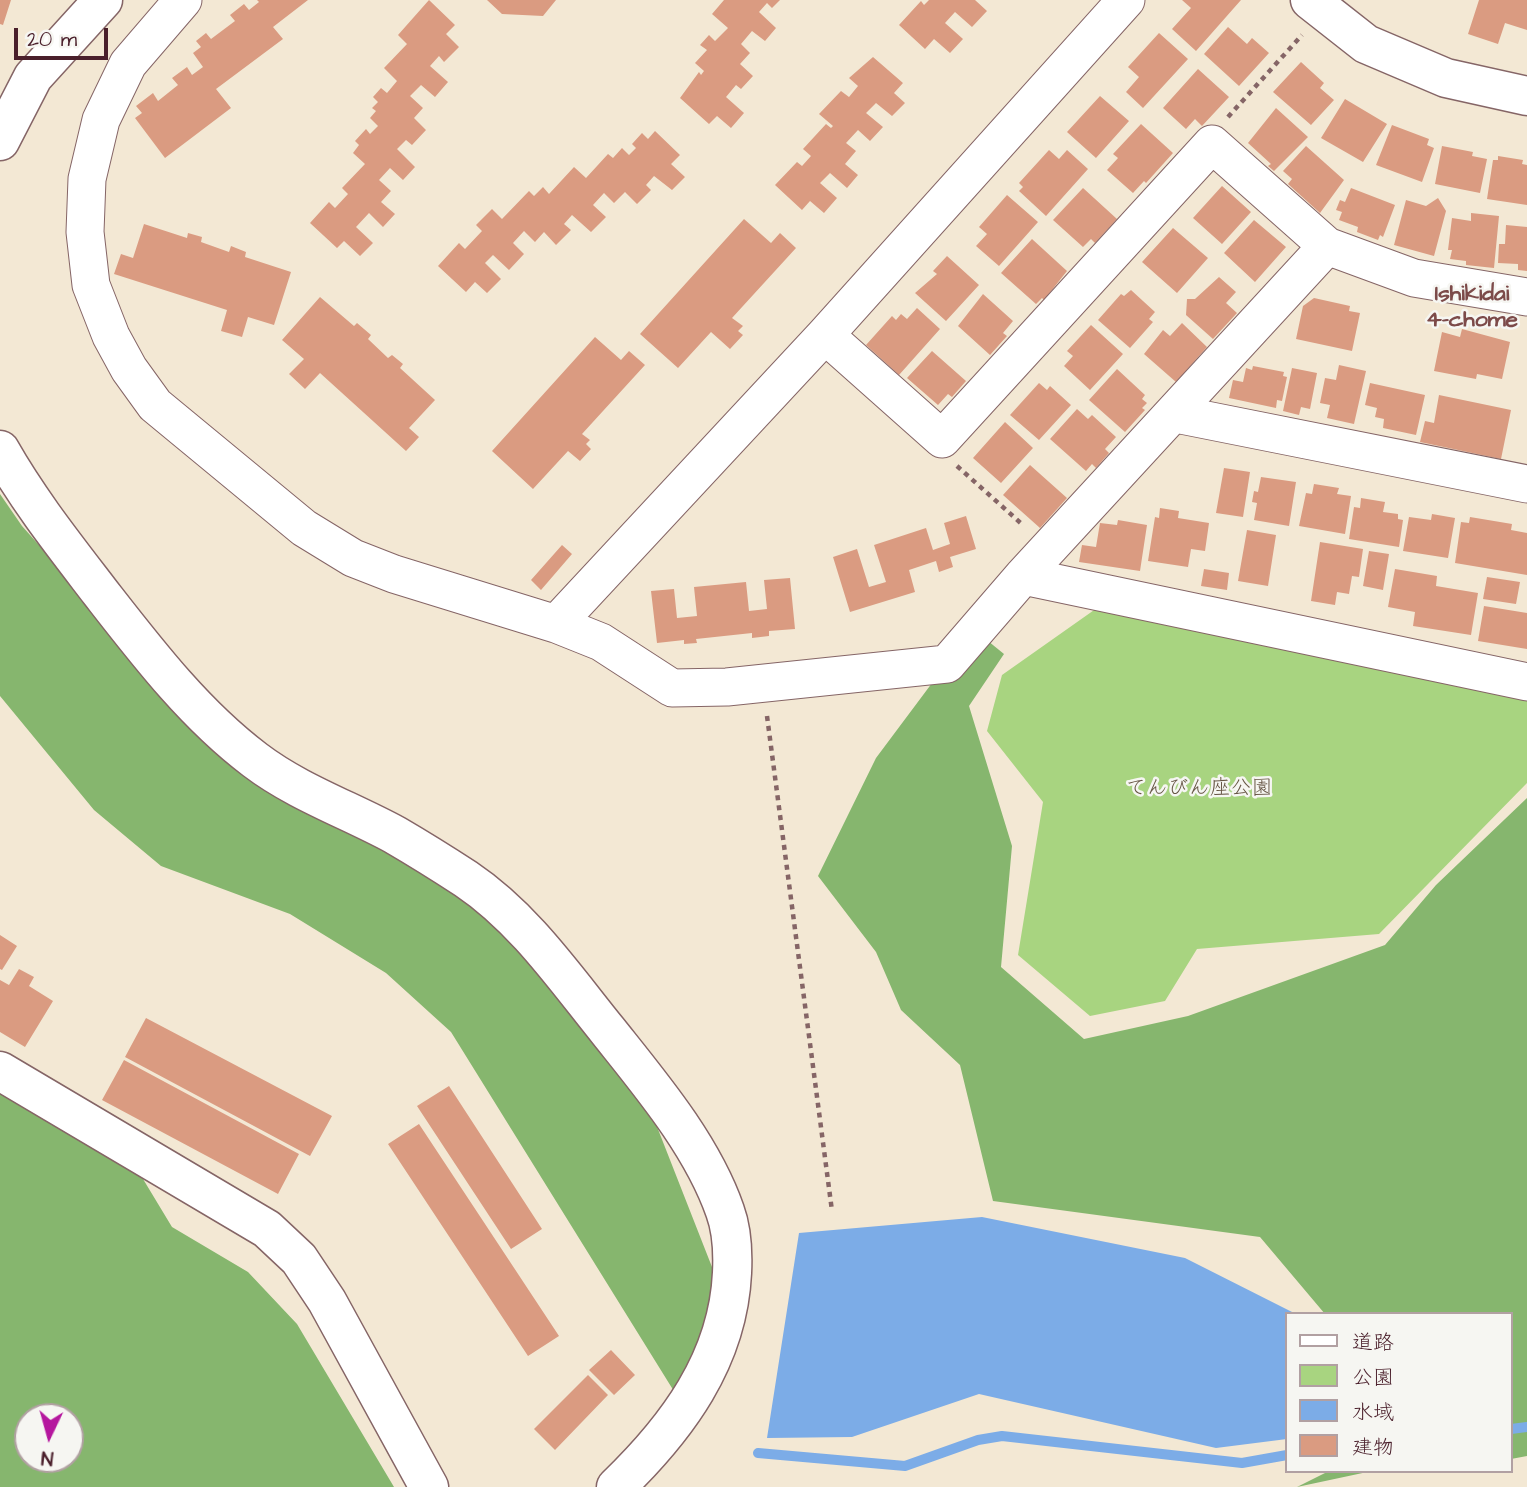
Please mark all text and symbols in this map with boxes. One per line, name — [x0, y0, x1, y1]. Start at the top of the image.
scale bar — [18, 14, 112, 58]
text: 20 m — [27, 25, 77, 54]
district label: Ishikidai 4-chome — [1426, 281, 1518, 335]
park label: てんびん座公園 — [1126, 777, 1272, 803]
legend — [1286, 1312, 1513, 1473]
text: 道路 — [1352, 1328, 1394, 1357]
text: 公園 — [1352, 1363, 1394, 1392]
text: 水域 — [1352, 1398, 1394, 1427]
north arrow — [14, 1403, 84, 1473]
text: 建物 — [1352, 1433, 1394, 1462]
text: N — [40, 1443, 54, 1471]

